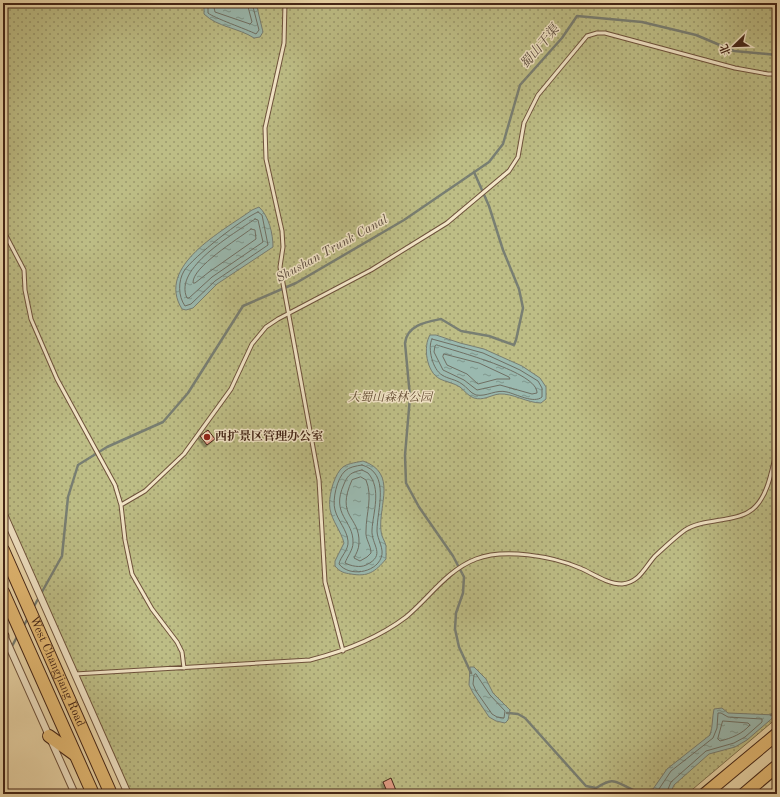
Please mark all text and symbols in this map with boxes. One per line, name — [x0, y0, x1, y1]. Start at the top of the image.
water label: 蜀山干渠 — [518, 21, 563, 71]
north arrow — [714, 26, 754, 66]
text: 北 — [718, 42, 733, 57]
water label: Shushan Trunk Canal — [274, 213, 390, 285]
park label: 大蜀山森林公园 — [348, 390, 434, 404]
place label: 西扩景区管理办公室 — [215, 429, 323, 443]
marker: 西扩景区管理办公室 — [202, 432, 212, 442]
street label: West Changjiang Road — [27, 615, 87, 729]

